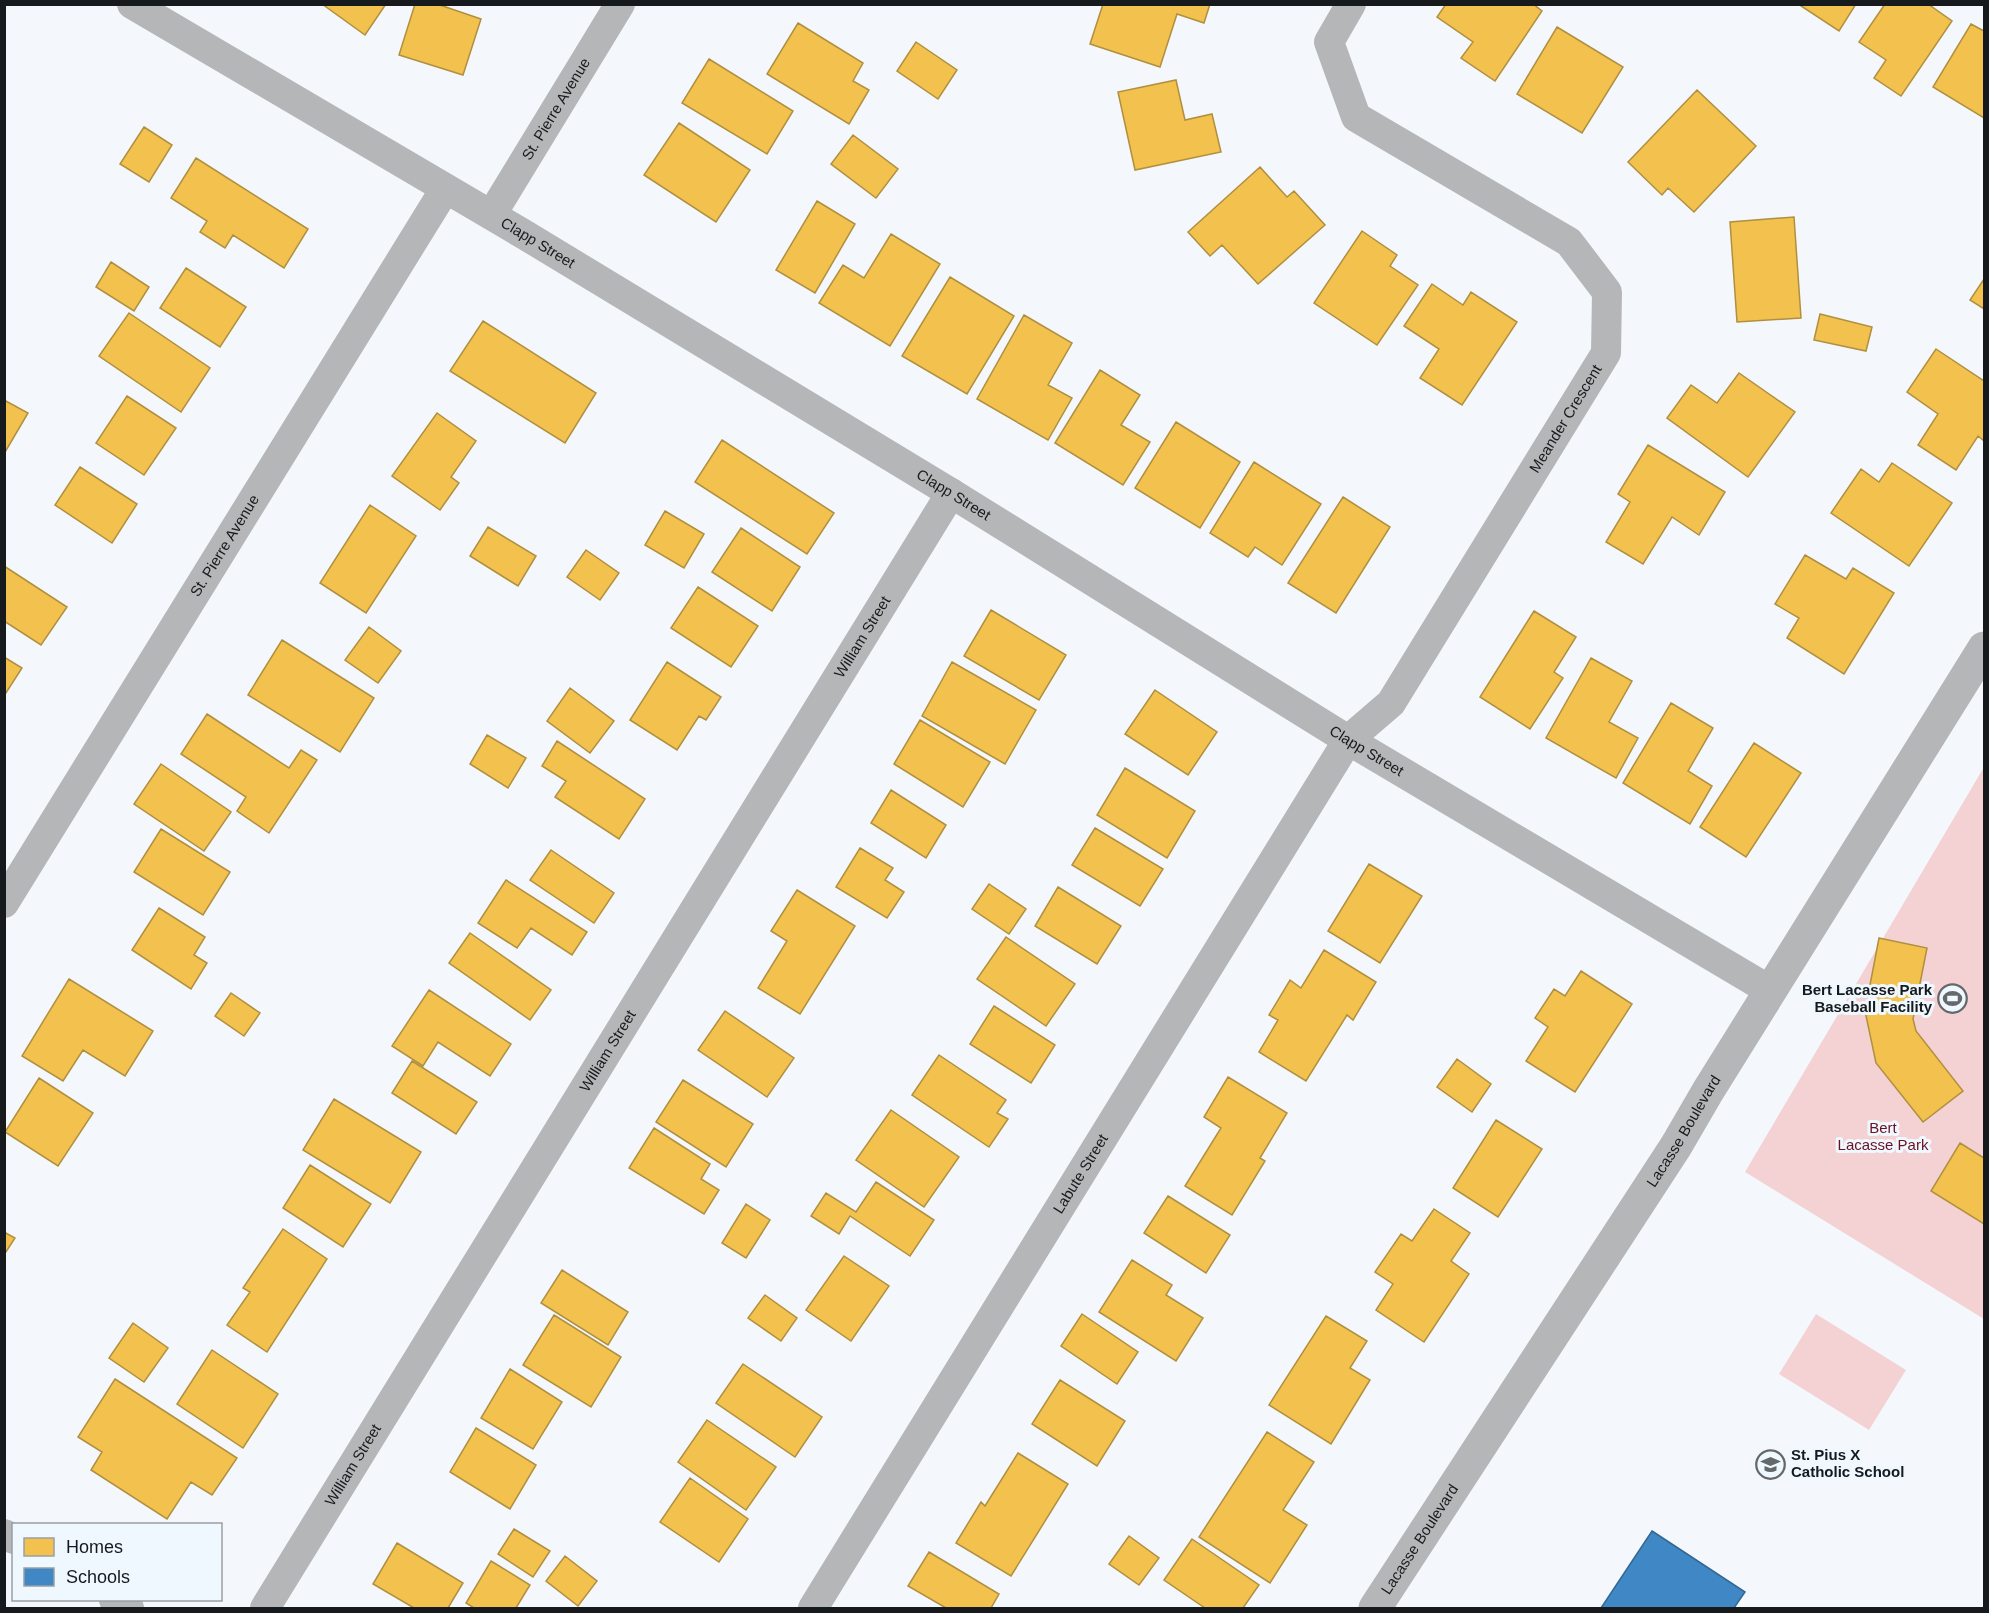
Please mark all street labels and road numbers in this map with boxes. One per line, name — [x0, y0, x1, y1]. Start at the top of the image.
street label: St. Pierre Avenue — [518, 55, 593, 163]
street label: Clapp Street — [498, 214, 579, 272]
street label: Meander Crescent — [1526, 361, 1605, 475]
street label: Clapp Street — [914, 465, 995, 524]
street label: St. Pierre Avenue — [186, 491, 262, 599]
street label: William Street — [830, 592, 894, 681]
street label: Clapp Street — [1327, 722, 1408, 780]
street label: William Street — [576, 1006, 639, 1095]
street label: Lacasse Boulevard — [1643, 1072, 1724, 1190]
street label: Labute Street — [1049, 1130, 1111, 1216]
street label: William Street — [321, 1420, 385, 1509]
street label: Lacasse Boulevard — [1377, 1481, 1461, 1597]

